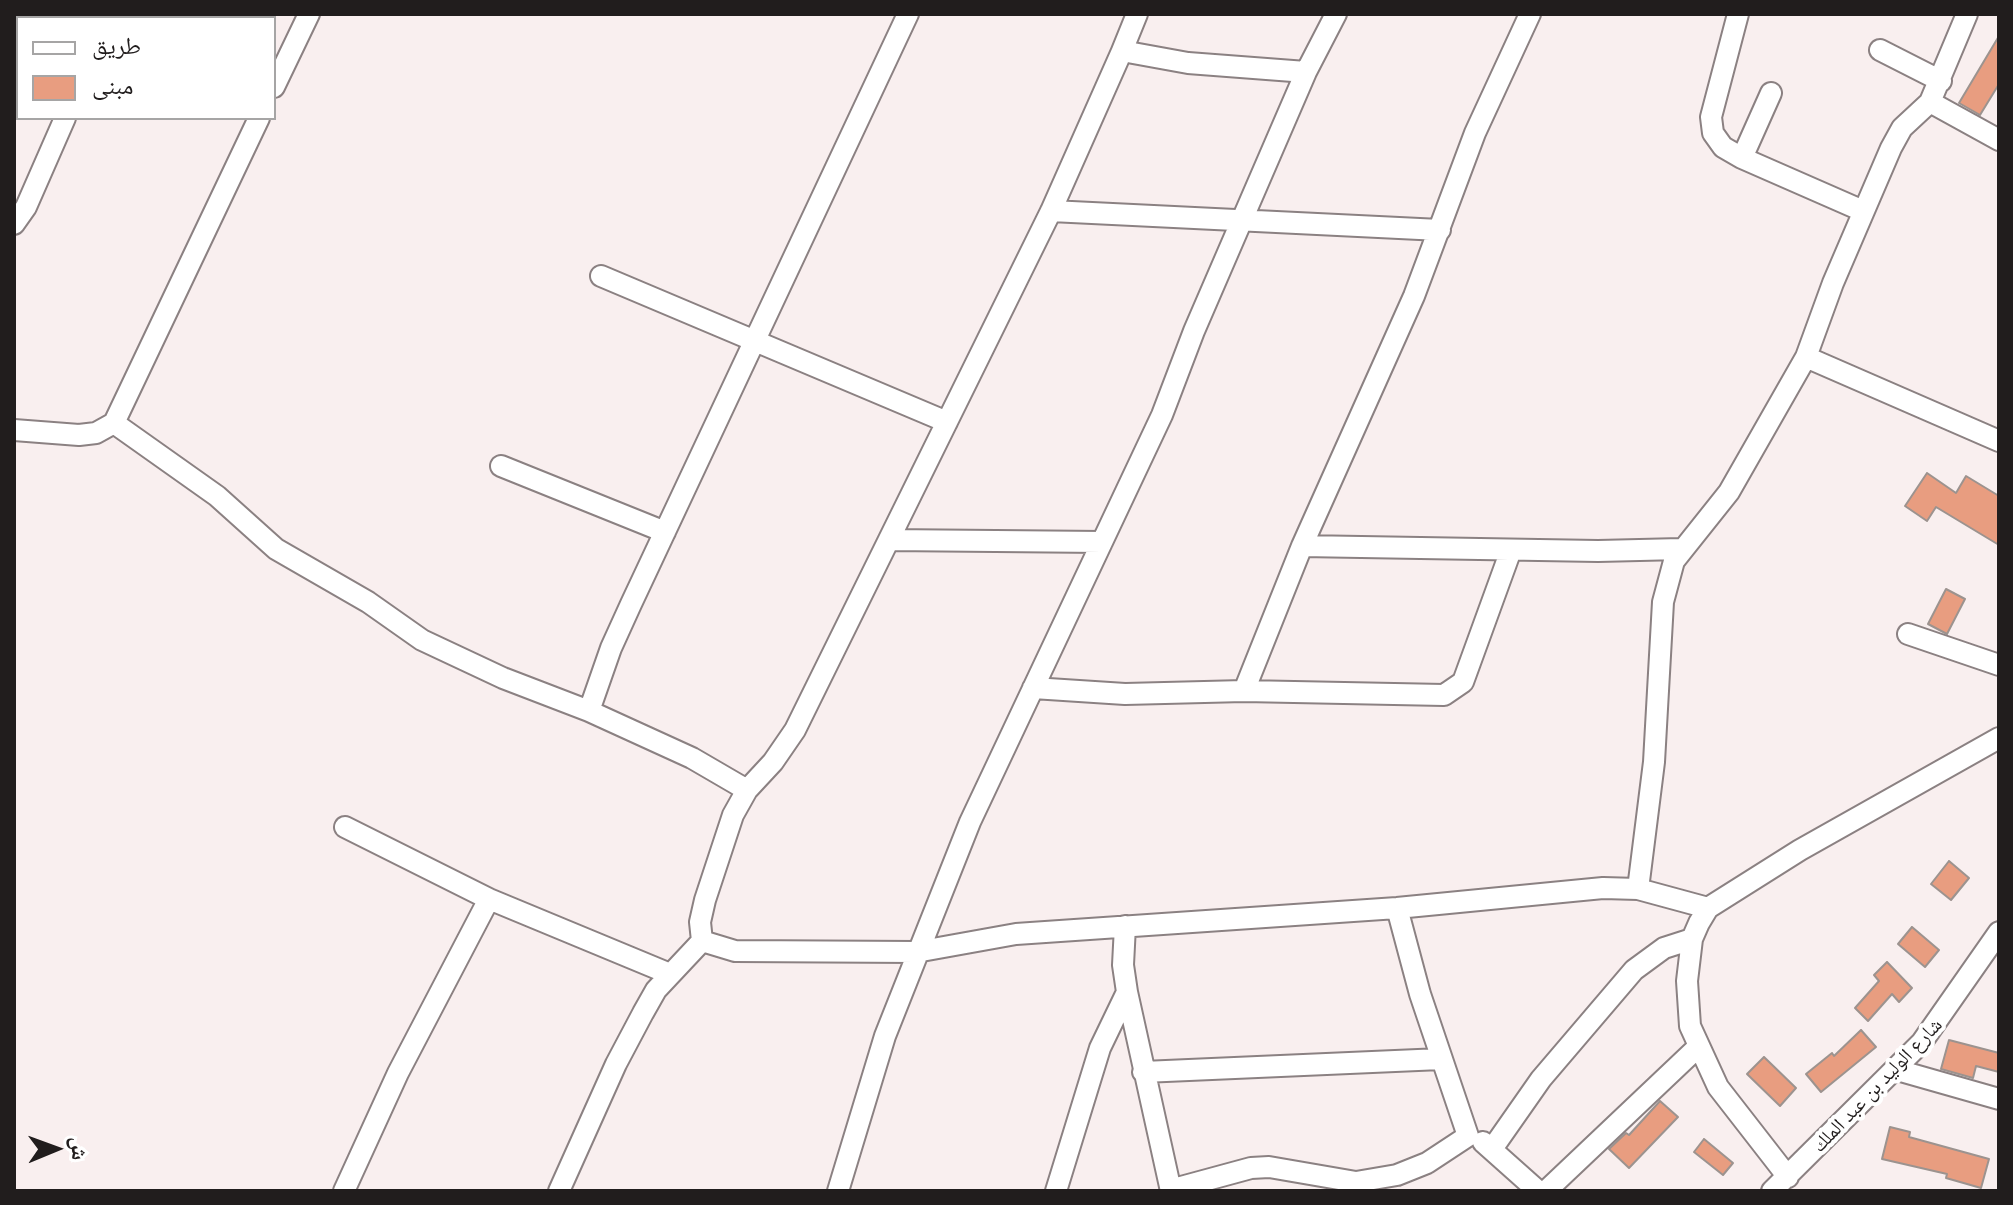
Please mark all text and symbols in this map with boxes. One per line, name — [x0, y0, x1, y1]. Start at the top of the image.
legend — [16, 16, 276, 120]
text: طريق — [92, 30, 141, 59]
text: مبنى — [92, 70, 133, 99]
street label: شارع الوليد بن عبد الملك — [1807, 1013, 1947, 1157]
north arrow — [16, 1109, 96, 1189]
text: ش — [67, 1137, 94, 1160]

